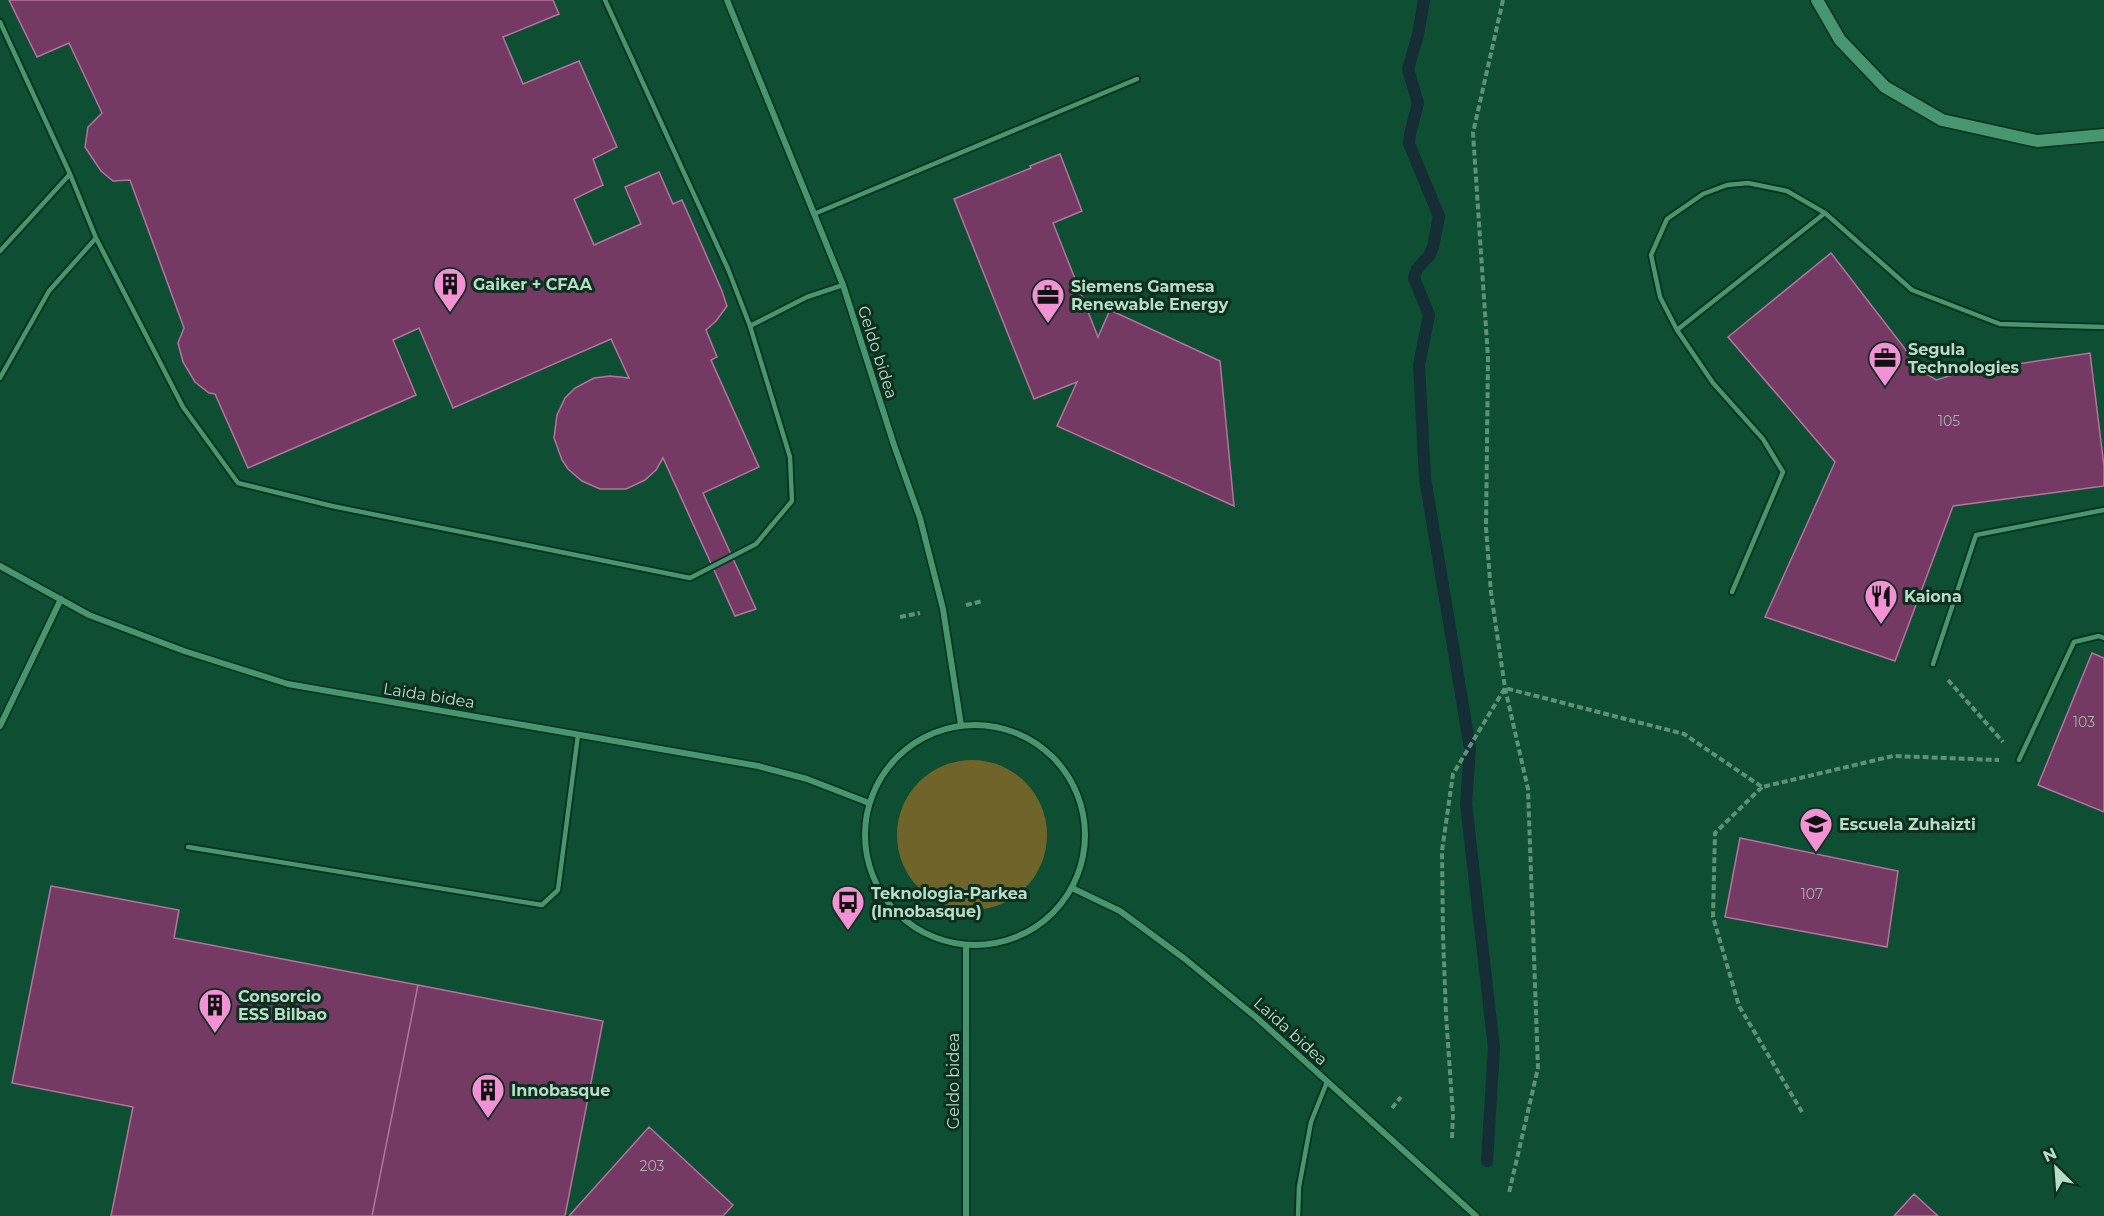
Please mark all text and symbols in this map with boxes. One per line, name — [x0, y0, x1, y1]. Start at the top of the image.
building icon: Gaiker + CFAA — [432, 266, 468, 313]
place label: Gaiker + CFAA — [473, 275, 593, 294]
office icon: Siemens Gamesa Renewable Energy — [1030, 277, 1066, 324]
place label: Siemens Gamesa Renewable Energy — [1071, 277, 1229, 314]
street label: Geldo bidea — [854, 303, 901, 401]
office icon: Segula Technologies — [1867, 340, 1903, 387]
place label: Segula Technologies — [1908, 340, 2020, 377]
house number: 105 — [1938, 412, 1960, 430]
restaurant icon: Kaiona — [1863, 578, 1899, 625]
place label: Kaiona — [1904, 587, 1962, 606]
street label: Laida bidea — [382, 679, 476, 712]
house number: 103 — [2073, 713, 2095, 731]
school or university icon: Escuela Zuhaizti — [1798, 806, 1834, 853]
place label: Escuela Zuhaizti — [1839, 815, 1976, 834]
bus stop icon: Teknologia-Parkea (Innobasque) — [830, 884, 866, 931]
place label: Teknologia-Parkea (Innobasque) — [871, 884, 1028, 921]
house number: 107 — [1801, 885, 1823, 903]
building icon: Consorcio ESS Bilbao — [197, 987, 233, 1034]
place label: Consorcio ESS Bilbao — [238, 987, 327, 1024]
street label: Laida bidea — [1250, 993, 1331, 1069]
street label: Geldo bidea — [944, 1033, 963, 1129]
building icon: Innobasque — [470, 1072, 506, 1119]
place label: Innobasque — [511, 1081, 610, 1100]
north arrow — [2026, 1138, 2086, 1198]
text: N — [2040, 1144, 2060, 1166]
house number: 203 — [640, 1157, 665, 1175]

